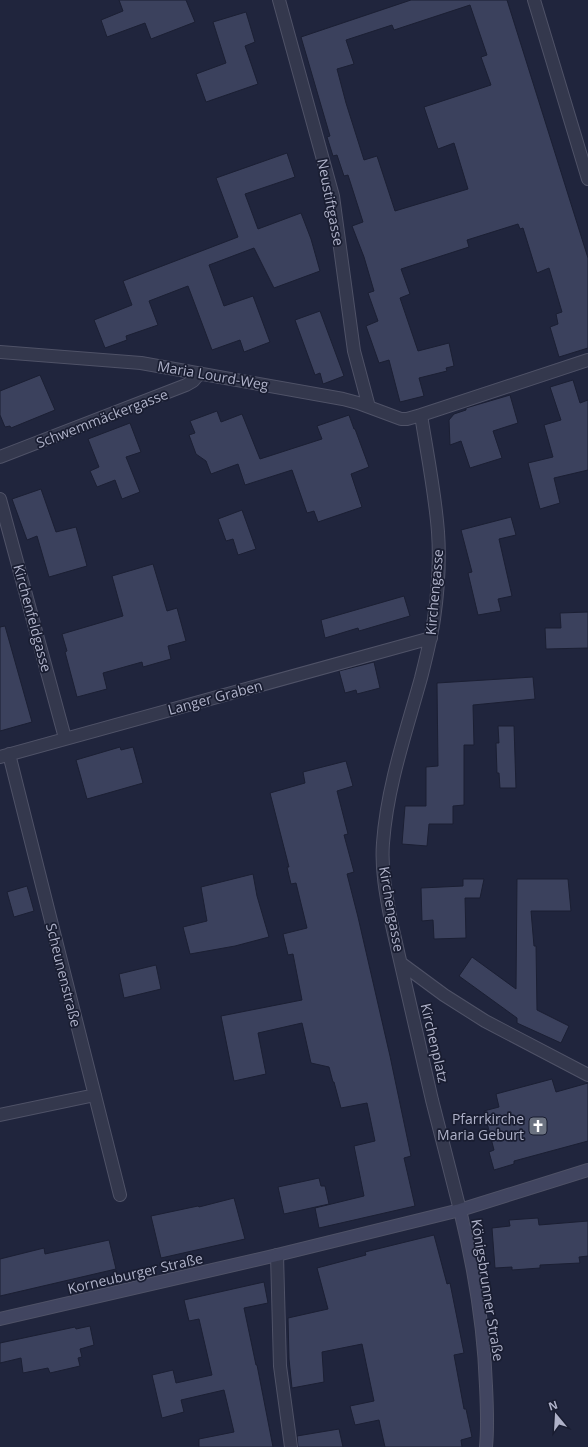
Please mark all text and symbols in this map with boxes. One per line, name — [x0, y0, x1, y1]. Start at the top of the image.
street label: Neustiftgasse — [313, 157, 349, 247]
street label: Maria Lourd-Weg — [156, 356, 270, 394]
street label: Schwemmäckergasse — [33, 384, 171, 452]
street label: Kirchengasse — [421, 548, 447, 636]
street label: Kirchenfeldgasse — [9, 562, 57, 674]
street label: Langer Graben — [166, 675, 264, 719]
street label: Kirchengasse — [375, 865, 409, 953]
street label: Scheunenstraße — [42, 921, 86, 1029]
street label: Kirchenplatz — [417, 1001, 453, 1085]
place label: Pfarrkirche Maria Geburt — [437, 1109, 524, 1144]
church icon: Pfarrkirche Maria Geburt — [527, 1115, 549, 1137]
street label: Königsbrunner Straße — [467, 1218, 509, 1362]
street label: Korneuburger Straße — [66, 1248, 205, 1298]
north arrow — [536, 1395, 576, 1435]
text: N — [546, 1396, 559, 1414]

